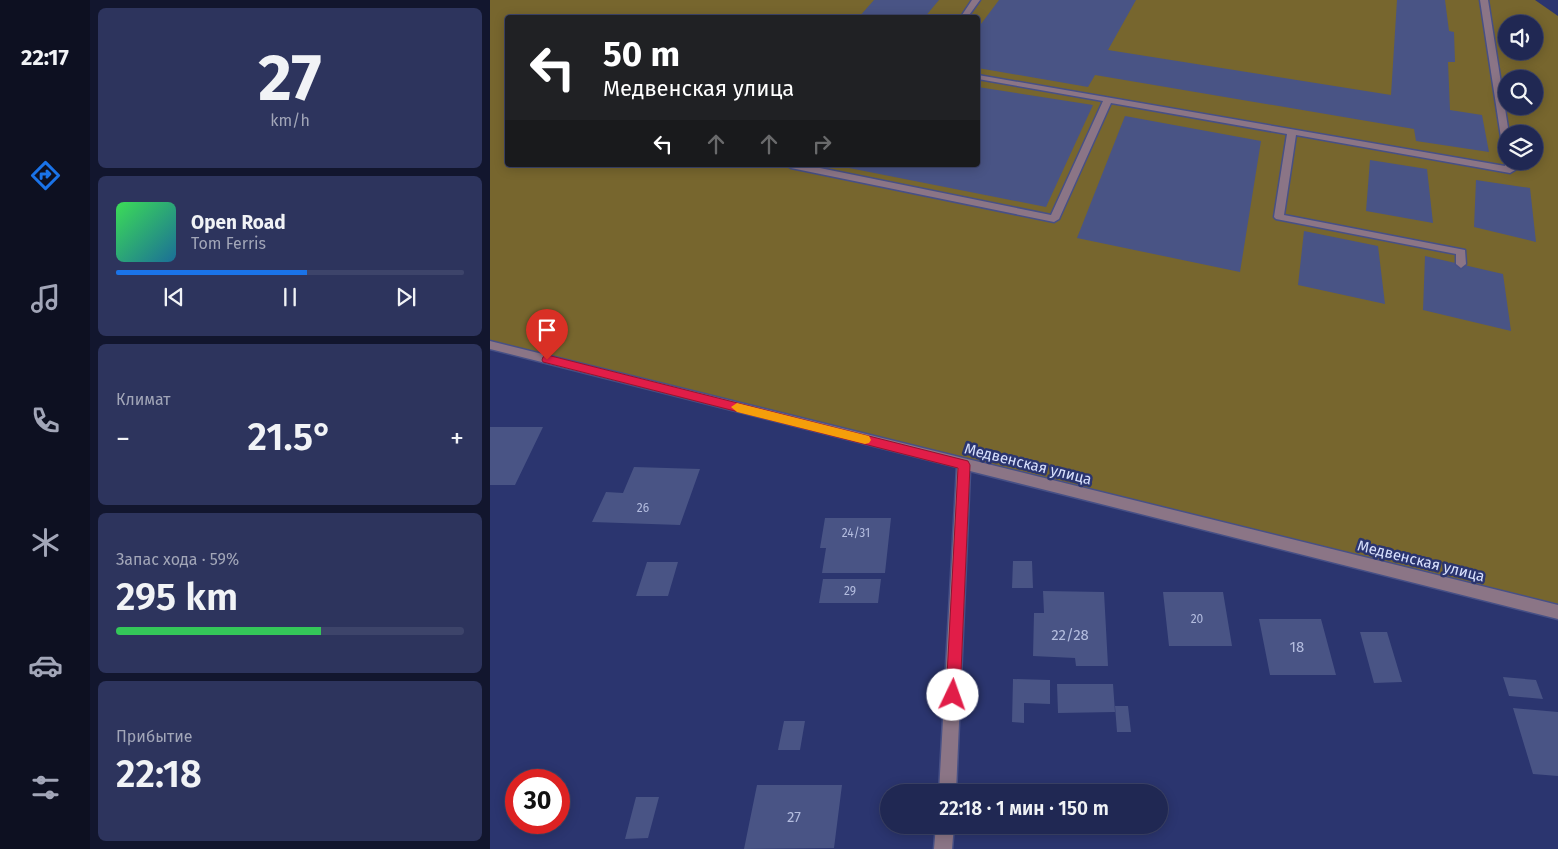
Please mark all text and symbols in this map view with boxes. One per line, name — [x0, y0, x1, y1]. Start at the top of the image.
map controls — [1498, 15, 1543, 170]
button: sound — [1498, 15, 1543, 60]
text: 50 m — [603, 33, 680, 75]
icon: left — [520, 35, 585, 100]
text: 27 — [258, 39, 322, 117]
text: 22:17 — [21, 44, 69, 71]
button: search — [1498, 70, 1543, 115]
text: Медвенская улица — [603, 75, 794, 102]
text: km/h — [270, 111, 310, 130]
button: layers — [1498, 125, 1543, 170]
icon: left — [649, 130, 677, 158]
icon: ahead — [702, 130, 730, 158]
icon: ahead — [755, 130, 783, 158]
icon: right — [808, 130, 836, 158]
icon: directions — [28, 158, 63, 193]
text: Open Road — [191, 211, 286, 234]
text: Tom Ferris — [191, 234, 266, 253]
icon: music — [28, 281, 63, 316]
icon: previous — [160, 283, 188, 311]
icon: pause — [276, 283, 304, 311]
icon: next — [392, 283, 420, 311]
pin — [526, 309, 568, 360]
icon: arrive — [533, 316, 561, 344]
text: Климат — [116, 390, 171, 409]
icon: phone — [28, 403, 63, 438]
text: 21.5° — [248, 414, 332, 460]
text: − — [116, 422, 130, 455]
text: + — [450, 422, 464, 455]
street label: Медвенская улица — [963, 439, 1093, 489]
house number: 26 — [637, 501, 649, 515]
icon: climate — [28, 525, 63, 560]
house number: 24/31 — [842, 526, 870, 540]
street label: Медвенская улица — [1356, 536, 1486, 586]
text: Запас хода · 59% — [116, 550, 239, 569]
text: 295 km — [116, 574, 238, 620]
house number: 29 — [844, 584, 856, 598]
house number: 20 — [1191, 612, 1204, 626]
house number: 22/28 — [1051, 626, 1089, 644]
house number: 18 — [1290, 638, 1304, 656]
icon: car — [28, 648, 63, 683]
position arrow — [926, 668, 978, 720]
text: Прибытие — [116, 727, 192, 746]
text: 22:18 — [116, 751, 202, 797]
speed limit sign: 30 — [505, 769, 570, 834]
icon: filters — [28, 770, 63, 805]
text: 22:18 · 1 мин · 150 m — [939, 797, 1109, 820]
house number: 27 — [787, 808, 801, 826]

